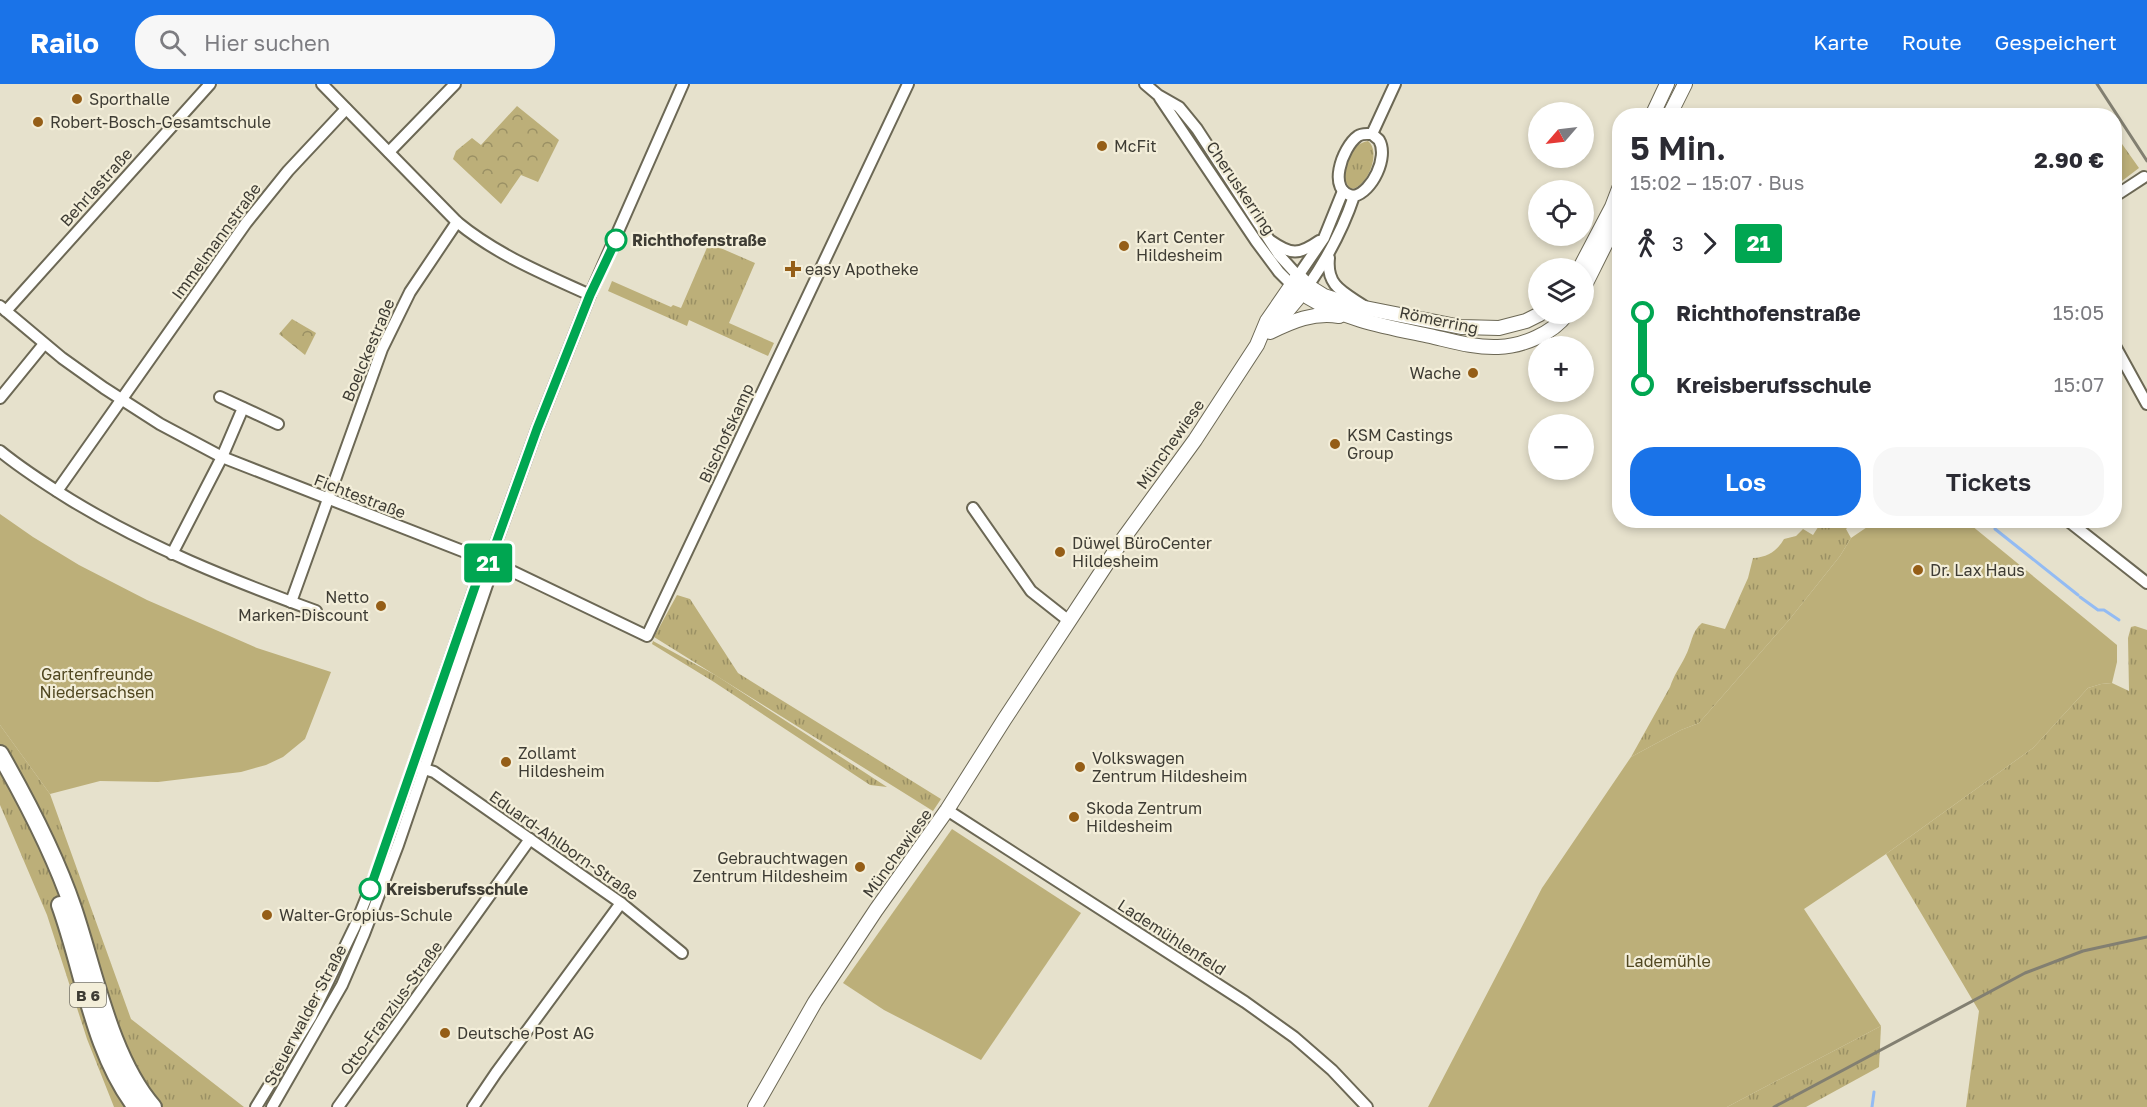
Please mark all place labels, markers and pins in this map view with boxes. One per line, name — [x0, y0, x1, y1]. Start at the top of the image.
place label: Sporthalle — [89, 89, 170, 109]
marker: Sporthalle — [70, 92, 84, 106]
place label: Robert-Bosch-Gesamtschule — [50, 112, 271, 132]
marker: Robert-Bosch-Gesamtschule — [31, 115, 45, 129]
place label: McFit — [1114, 136, 1157, 156]
marker: McFit — [1095, 139, 1109, 153]
place label: Kart Center Hildesheim — [1136, 227, 1225, 265]
marker: Richthofenstraße — [605, 229, 627, 251]
place label: Richthofenstraße — [632, 230, 766, 250]
marker: Kart Center Hildesheim — [1117, 239, 1131, 253]
place label: easy Apotheke — [805, 259, 918, 279]
marker: easy Apotheke — [786, 262, 800, 276]
place label: Wache — [1409, 363, 1461, 383]
marker: Wache — [1466, 366, 1480, 380]
place label: KSM Castings Group — [1347, 425, 1453, 463]
marker: KSM Castings Group — [1328, 437, 1342, 451]
place label: Düwel BüroCenter Hildesheim — [1072, 533, 1212, 571]
marker: Düwel BüroCenter Hildesheim — [1053, 545, 1067, 559]
place label: Dr. Lax Haus — [1930, 560, 2025, 580]
marker: Dr. Lax Haus — [1911, 563, 1925, 577]
place label: Netto Marken-Discount — [238, 587, 369, 625]
marker: Netto Marken-Discount — [374, 599, 388, 613]
place label: Zollamt Hildesheim — [518, 743, 605, 781]
place label: Volkswagen Zentrum Hildesheim — [1092, 748, 1247, 786]
marker: Zollamt Hildesheim — [499, 755, 513, 769]
marker: Volkswagen Zentrum Hildesheim — [1073, 760, 1087, 774]
place label: Skoda Zentrum Hildesheim — [1086, 798, 1202, 836]
marker: Skoda Zentrum Hildesheim — [1067, 810, 1081, 824]
place label: Gebrauchtwagen Zentrum Hildesheim — [693, 848, 848, 886]
marker: Gebrauchtwagen Zentrum Hildesheim — [853, 860, 867, 874]
marker: Kreisberufsschule — [359, 878, 381, 900]
place label: Kreisberufsschule — [386, 879, 528, 899]
place label: Walter-Gropius-Schule — [279, 905, 453, 925]
marker: Walter-Gropius-Schule — [260, 908, 274, 922]
place label: Deutsche Post AG — [457, 1023, 594, 1043]
marker: Deutsche Post AG — [438, 1026, 452, 1040]

